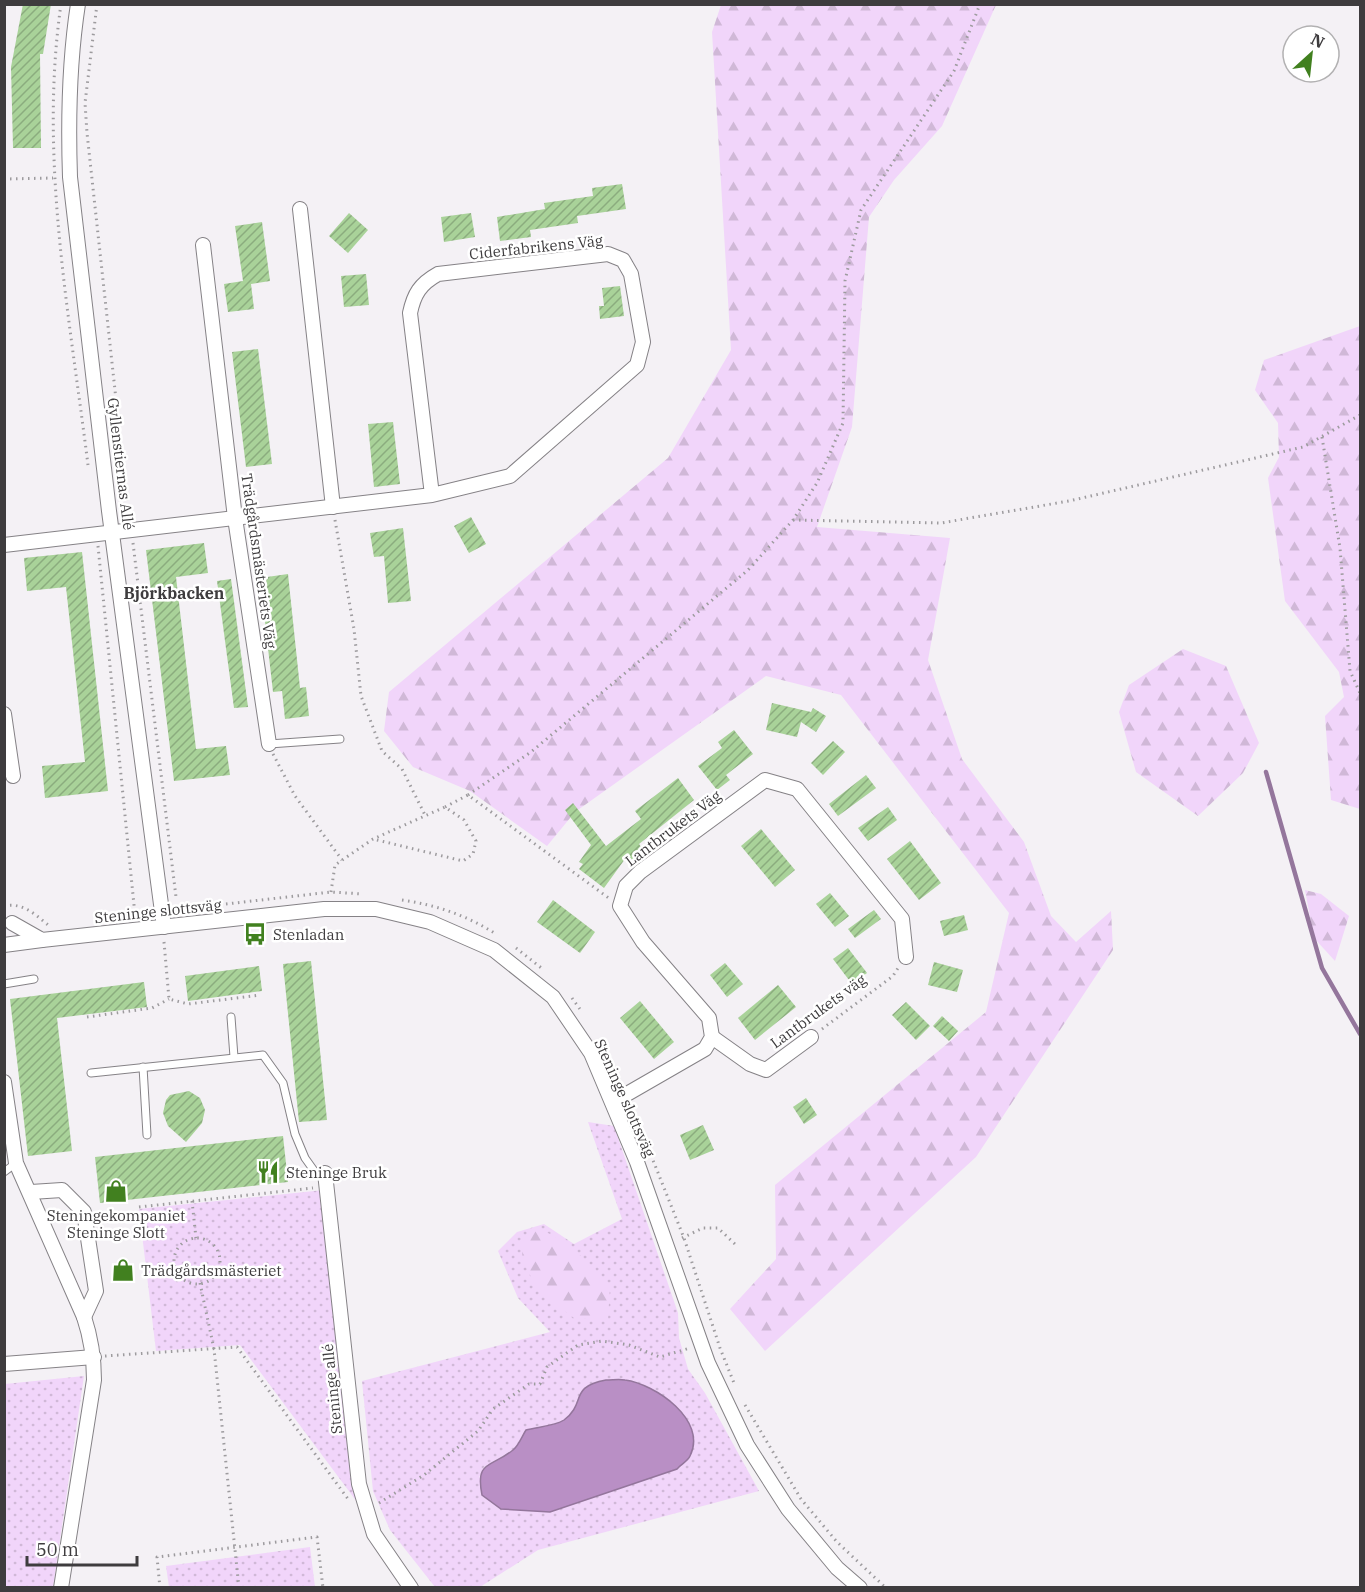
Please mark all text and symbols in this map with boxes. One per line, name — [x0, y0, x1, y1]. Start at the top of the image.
north arrow — [1281, 24, 1341, 84]
text: N — [1308, 29, 1328, 52]
street label: Ciderfabrikens Väg — [468, 231, 604, 263]
street label: Gyllenstiernas Allé — [103, 397, 139, 531]
street label: Trädgårdsmästeriets Väg — [237, 472, 281, 650]
district label: Björkbacken — [124, 583, 225, 603]
street label: Lantbrukets Väg — [621, 786, 725, 870]
street label: Steninge slottsväg — [94, 895, 222, 927]
bus stop icon: Stenladan — [242, 921, 268, 947]
place label: Stenladan — [273, 925, 345, 944]
street label: Lantbrukets väg — [766, 970, 870, 1052]
street label: Steninge slottsväg — [590, 1036, 660, 1160]
restaurant icon: Steninge Bruk — [255, 1159, 281, 1185]
place label: Steninge Bruk — [286, 1163, 387, 1182]
shop icon: Steningekompaniet Steninge Slott — [103, 1178, 129, 1204]
place label: Steningekompaniet Steninge Slott — [47, 1206, 185, 1242]
shop icon: Trädgårdsmästeriet — [110, 1257, 136, 1283]
place label: Trädgårdsmästeriet — [141, 1261, 282, 1280]
street label: Steninge allé — [318, 1343, 346, 1435]
scale bar — [27, 1529, 136, 1567]
text: 50 m — [36, 1538, 79, 1561]

